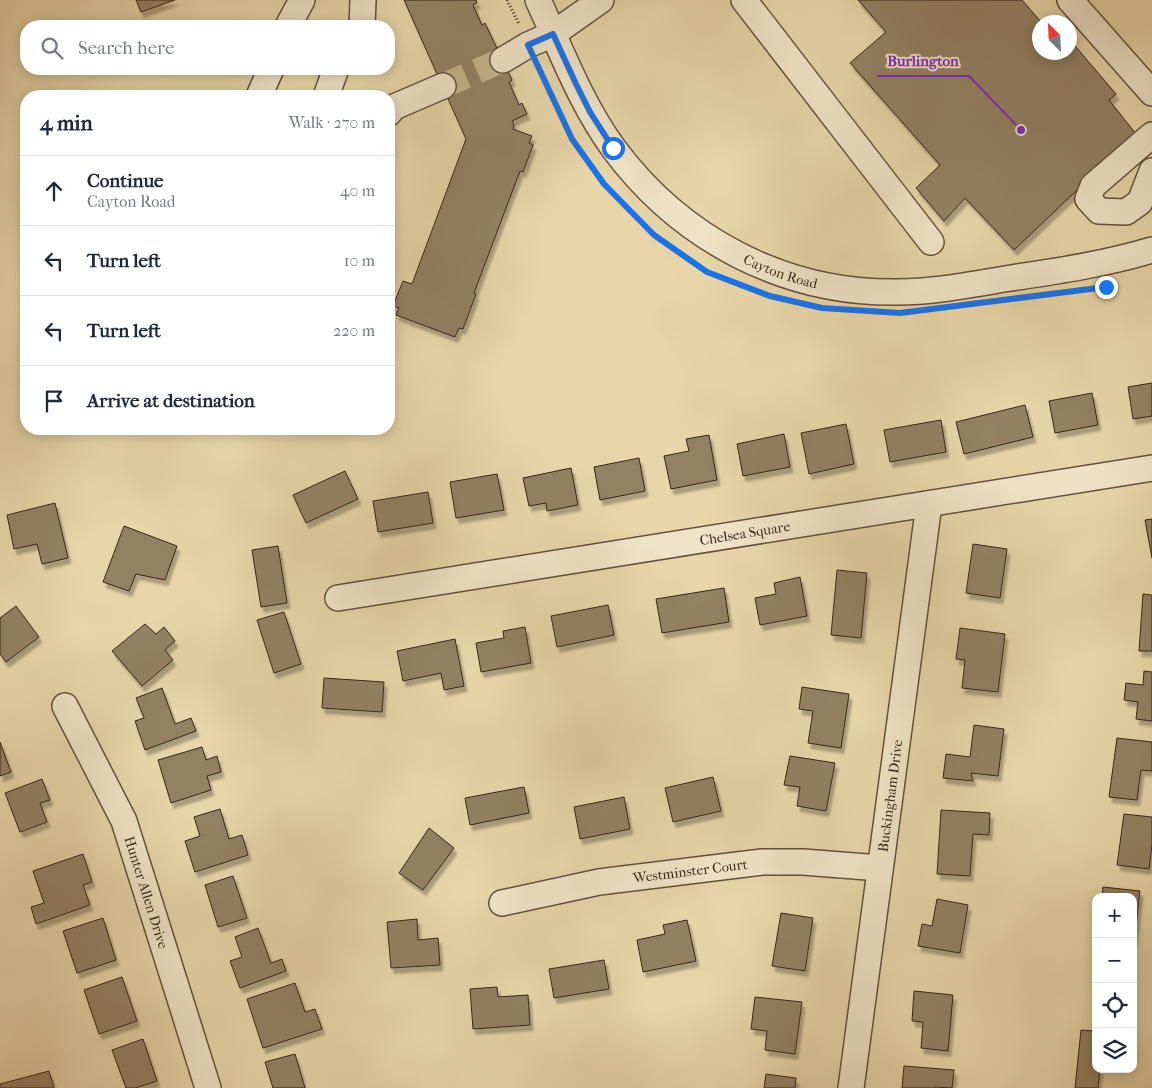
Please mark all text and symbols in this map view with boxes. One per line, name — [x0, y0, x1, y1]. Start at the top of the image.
north arrow — [1032, 15, 1077, 60]
search box — [20, 20, 395, 75]
icon: search — [38, 34, 66, 62]
text: Search here — [78, 37, 174, 59]
callout: Burlington — [877, 46, 969, 76]
text: Burlington — [887, 52, 959, 70]
text: 4 min — [40, 111, 93, 135]
text: Walk · 270 m — [289, 113, 375, 132]
route start — [602, 137, 625, 160]
text: Continue — [87, 170, 163, 192]
icon: ahead — [40, 177, 68, 205]
text: 40 m — [340, 181, 375, 200]
text: Cayton Road — [87, 192, 176, 211]
icon: left — [40, 247, 68, 275]
text: Turn left — [87, 250, 161, 272]
street label: Cayton Road — [741, 250, 820, 292]
text: 10 m — [344, 251, 375, 270]
route end — [1095, 276, 1118, 299]
icon: left — [40, 317, 68, 345]
text: Turn left — [87, 320, 161, 342]
text: 220 m — [333, 321, 375, 340]
icon: arrive — [40, 387, 68, 415]
text: Arrive at destination — [87, 390, 255, 412]
street label: Chelsea Square — [698, 517, 791, 549]
street label: Buckingham Drive — [874, 738, 906, 853]
street label: Hunter Allen Drive — [121, 834, 172, 951]
street label: Westminster Court — [631, 855, 748, 886]
map controls — [1092, 893, 1137, 1073]
button: + — [1092, 893, 1137, 938]
button: − — [1092, 938, 1137, 983]
button: locate — [1092, 983, 1137, 1028]
button: layers — [1092, 1028, 1137, 1073]

